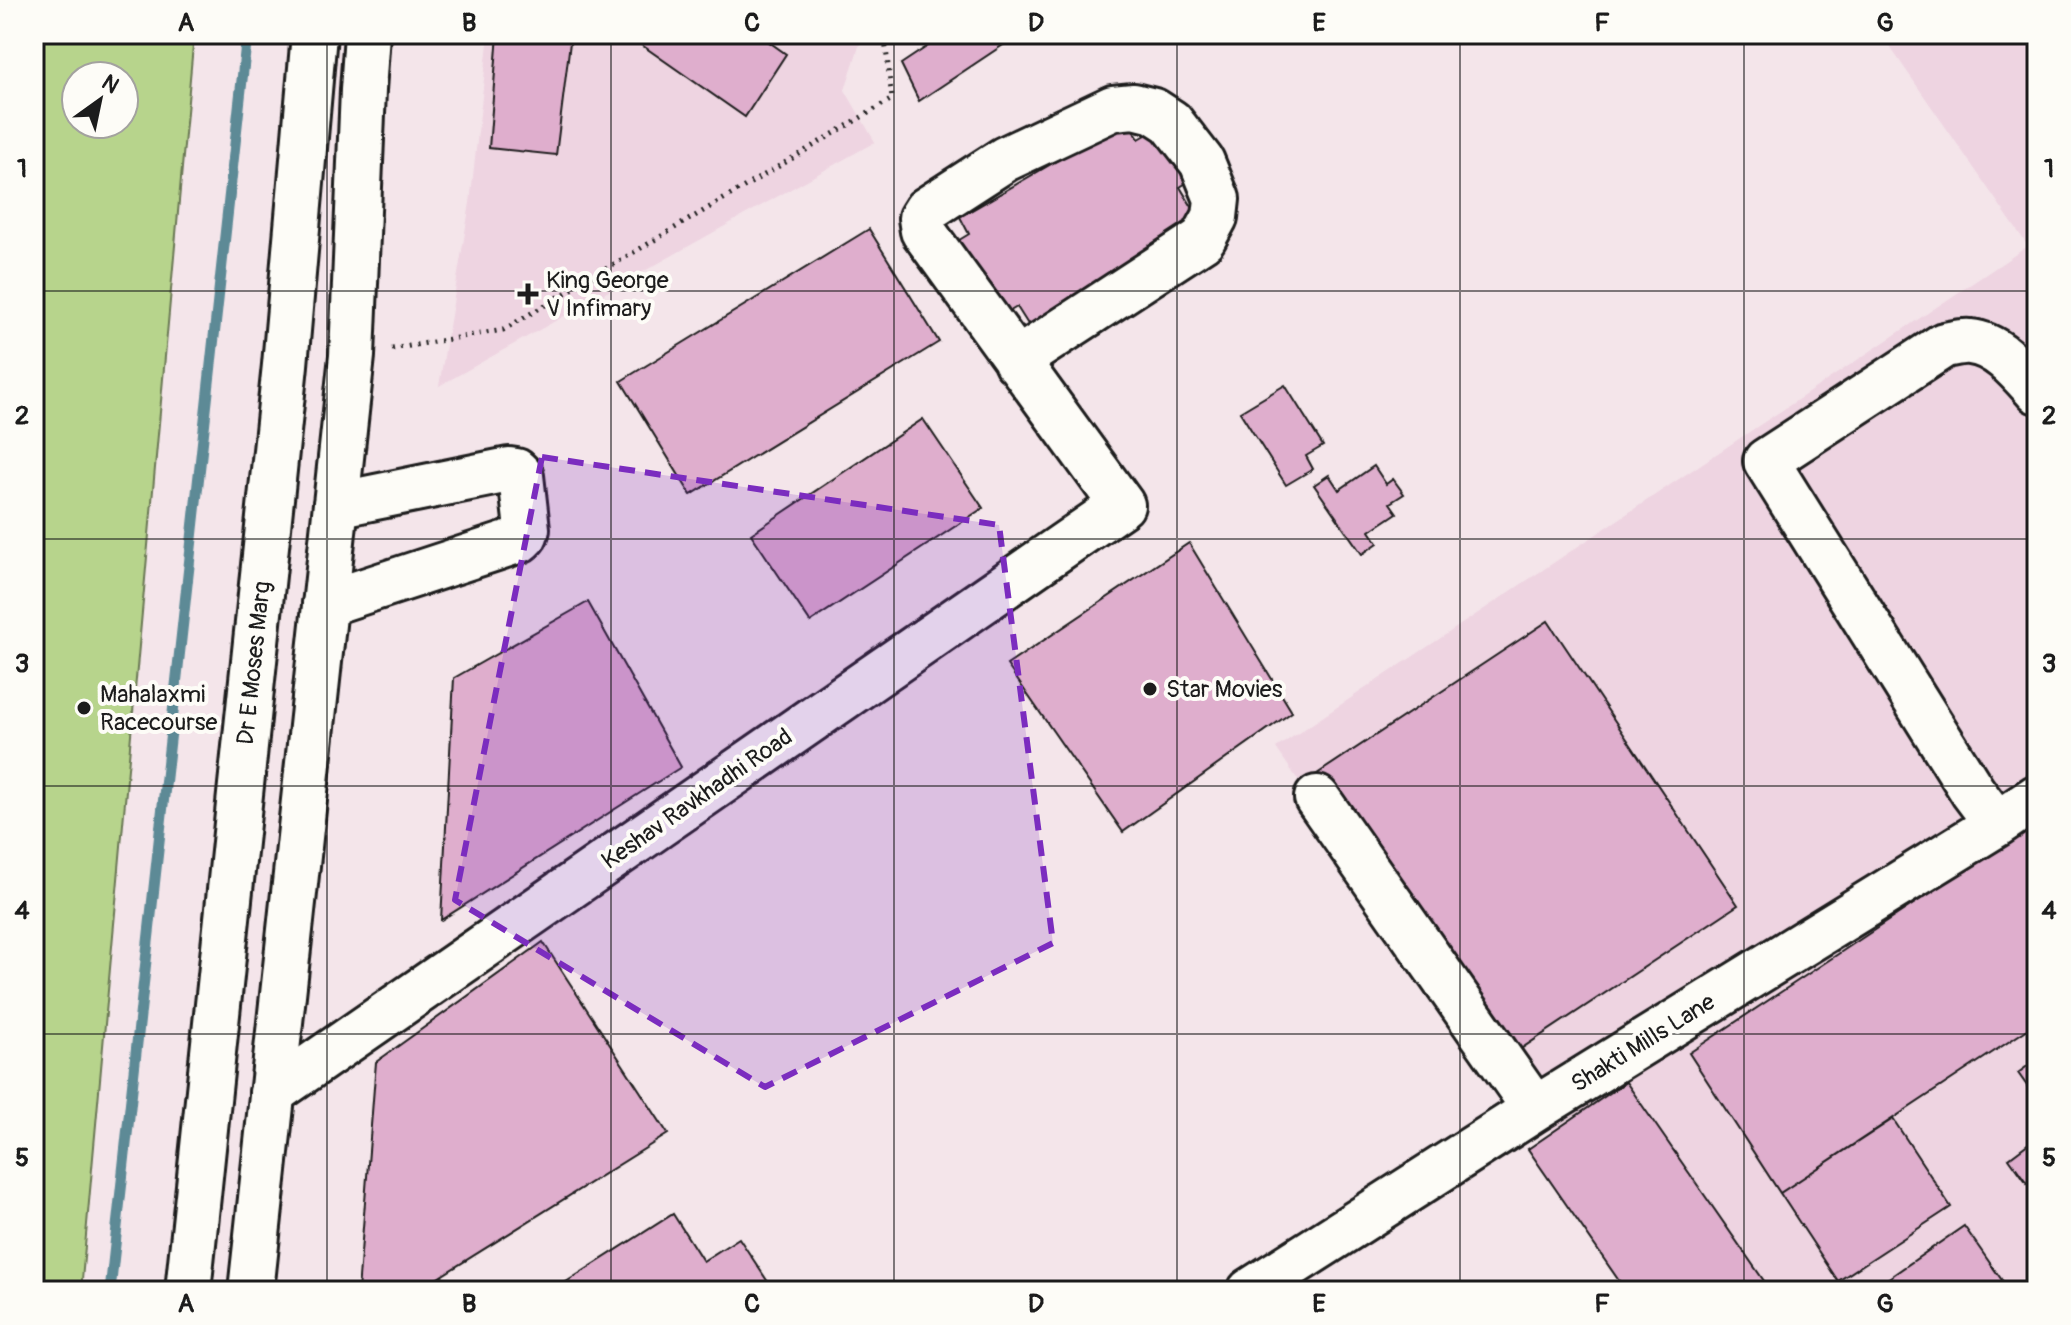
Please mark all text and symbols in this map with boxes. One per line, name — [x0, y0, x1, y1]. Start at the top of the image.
text: A — [178, 7, 195, 39]
text: B — [462, 7, 476, 39]
text: C — [744, 7, 760, 39]
text: D — [1028, 7, 1044, 39]
text: E — [1312, 7, 1326, 39]
text: F — [1594, 7, 1610, 39]
text: G — [1876, 7, 1894, 39]
north arrow — [60, 60, 140, 140]
text: N — [96, 68, 124, 100]
text: 1 — [17, 153, 27, 185]
text: 1 — [2044, 153, 2054, 185]
place label: King George V Infimary — [546, 266, 669, 323]
marker: King George V Infimary — [517, 283, 539, 305]
text: 2 — [15, 400, 29, 432]
text: 2 — [2042, 400, 2056, 432]
street label: Dr E Moses Marg — [231, 580, 277, 746]
text: 3 — [15, 648, 29, 680]
text: 3 — [2042, 648, 2056, 680]
place label: Star Movies — [1166, 675, 1283, 704]
place label: Mahalaxmi Racecourse — [100, 680, 218, 737]
marker: Star Movies — [1141, 680, 1159, 698]
marker: Mahalaxmi Racecourse — [75, 699, 93, 717]
street label: Keshav Ravkhadhi Road — [596, 722, 798, 876]
text: 4 — [14, 895, 30, 927]
text: 4 — [2041, 895, 2057, 927]
street label: Shakti Mills Lane — [1566, 987, 1720, 1099]
text: 5 — [15, 1142, 29, 1174]
text: 5 — [2042, 1142, 2056, 1174]
text: A — [178, 1288, 195, 1320]
text: B — [462, 1288, 476, 1320]
text: C — [744, 1288, 760, 1320]
text: D — [1028, 1288, 1044, 1320]
text: E — [1312, 1288, 1326, 1320]
text: F — [1594, 1288, 1610, 1320]
text: G — [1876, 1288, 1894, 1320]

